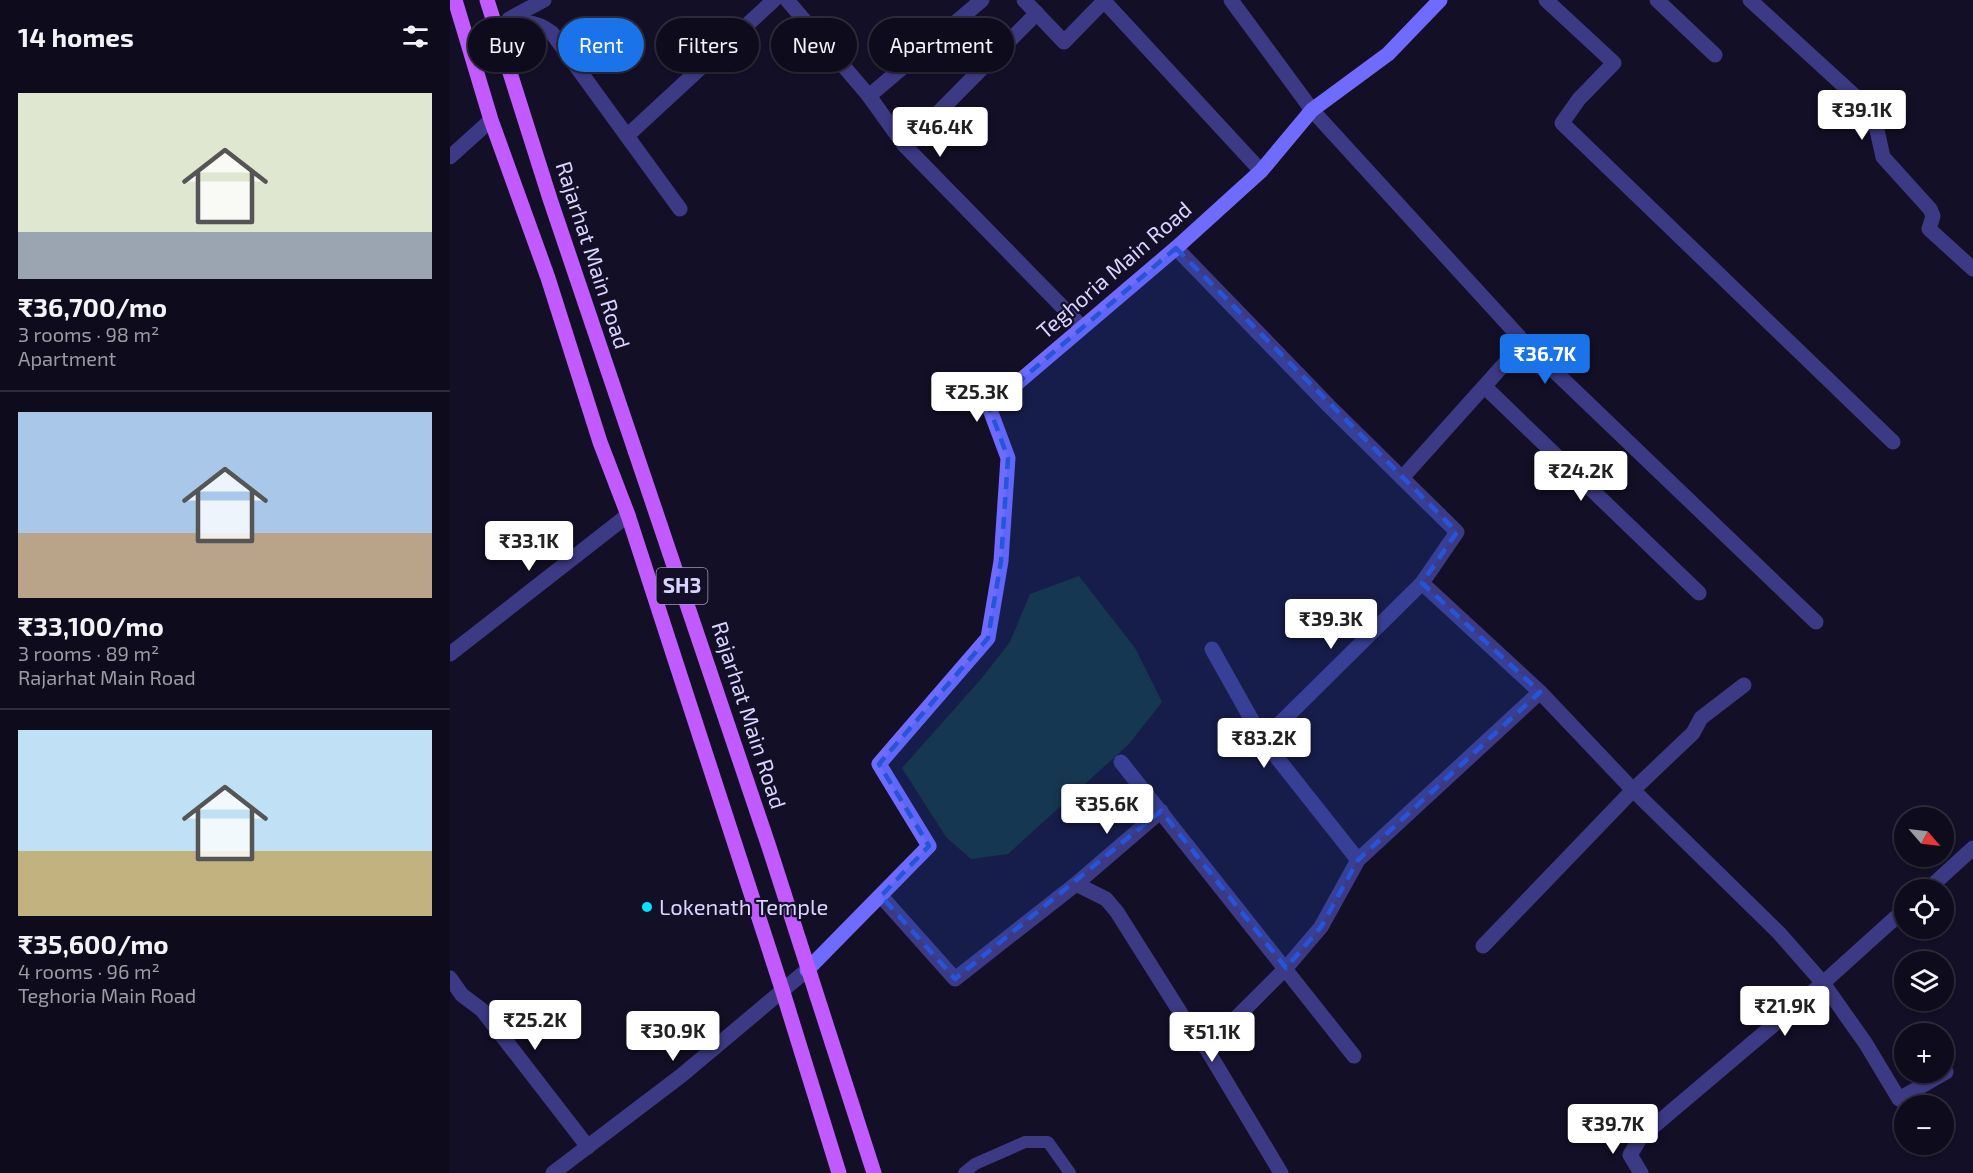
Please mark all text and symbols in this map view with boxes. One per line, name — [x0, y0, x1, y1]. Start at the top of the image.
chip: Buy — [468, 18, 546, 72]
chip: Rent — [558, 18, 644, 72]
chip: Filters — [656, 18, 759, 72]
chip: New — [771, 18, 857, 72]
chip: Apartment — [869, 18, 1014, 72]
icon: filters — [399, 20, 432, 53]
text: 14 homes — [18, 21, 134, 52]
pin: ₹39.1K — [1813, 90, 1911, 141]
text: ₹39.1K — [1832, 97, 1892, 121]
pin: ₹46.4K — [891, 107, 989, 158]
text: ₹46.4K — [907, 114, 973, 138]
icon: home — [171, 132, 279, 240]
street label: Rajarhat Main Road — [550, 158, 637, 352]
street label: Teghoria Main Road — [1031, 195, 1196, 343]
text: ₹36,700/mo — [18, 291, 167, 322]
text: 3 rooms · 98 m² — [18, 322, 159, 346]
pin: ₹36.7K — [1496, 334, 1594, 385]
text: ₹36.7K — [1514, 341, 1576, 365]
text: Apartment — [18, 346, 116, 370]
pin: ₹25.3K — [928, 372, 1026, 423]
text: ₹25.3K — [945, 379, 1009, 403]
icon: home — [171, 451, 279, 559]
pin: ₹24.2K — [1532, 451, 1630, 502]
text: ₹24.2K — [1548, 458, 1614, 482]
pin: ₹33.1K — [480, 521, 578, 572]
text: ₹33.1K — [499, 528, 559, 552]
road number: SH3 — [656, 568, 708, 604]
pin: ₹39.3K — [1282, 599, 1380, 650]
text: ₹39.3K — [1299, 606, 1363, 630]
text: ₹33,100/mo — [18, 610, 164, 641]
street label: Rajarhat Main Road — [706, 618, 793, 812]
text: 3 rooms · 89 m² — [18, 641, 159, 665]
text: Rajarhat Main Road — [18, 665, 196, 689]
pin: ₹83.2K — [1215, 718, 1313, 769]
text: ₹83.2K — [1232, 725, 1296, 749]
icon: home — [171, 769, 279, 877]
pin: ₹35.6K — [1058, 784, 1156, 835]
text: ₹35.6K — [1075, 791, 1139, 815]
north arrow — [1894, 807, 1954, 867]
map controls — [1894, 807, 1954, 1155]
button: locate — [1894, 879, 1954, 939]
place label: Lokenath Temple — [659, 893, 828, 919]
marker: Lokenath Temple — [640, 900, 654, 914]
text: ₹35,600/mo — [18, 928, 169, 959]
button: layers — [1894, 951, 1954, 1011]
text: 4 rooms · 96 m² — [18, 959, 160, 983]
text: Teghoria Main Road — [18, 983, 196, 1007]
pin: ₹21.9K — [1736, 986, 1834, 1037]
text: ₹21.9K — [1754, 993, 1816, 1017]
pin: ₹25.2K — [486, 1000, 584, 1051]
text: ₹25.2K — [503, 1007, 567, 1031]
pin: ₹30.9K — [624, 1011, 722, 1062]
pin: ₹51.1K — [1163, 1012, 1261, 1063]
text: ₹30.9K — [640, 1018, 706, 1042]
text: ₹51.1K — [1184, 1019, 1240, 1043]
button: + — [1894, 1023, 1954, 1083]
button: − — [1894, 1095, 1954, 1155]
pin: ₹39.7K — [1564, 1104, 1662, 1155]
text: ₹39.7K — [1582, 1111, 1644, 1135]

